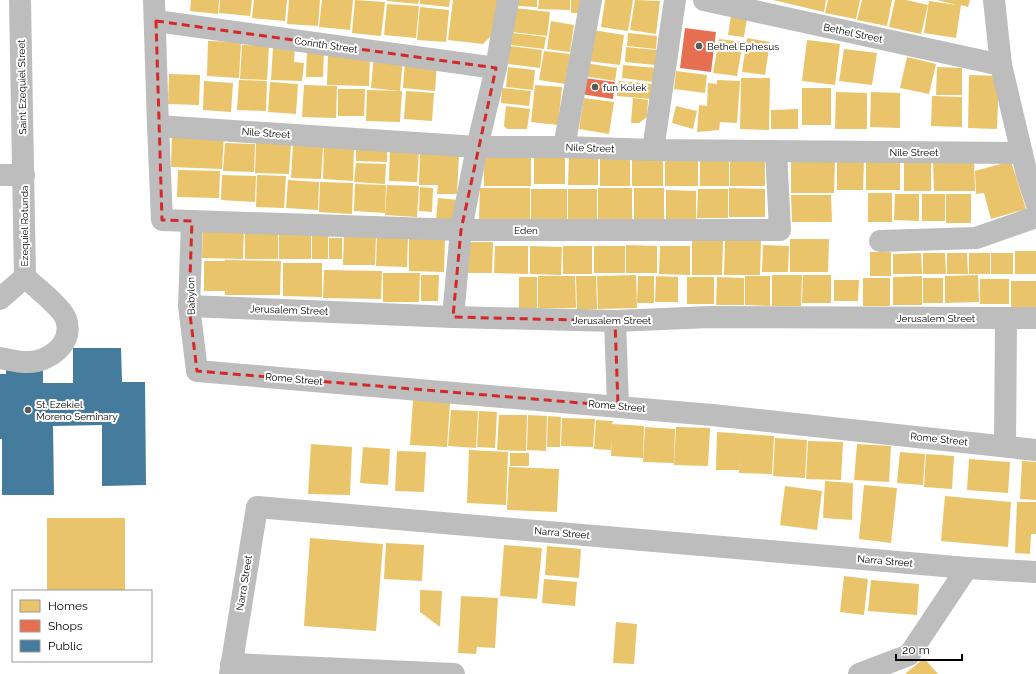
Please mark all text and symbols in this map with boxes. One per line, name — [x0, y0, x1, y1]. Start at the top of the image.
street label: Bethel Street — [822, 21, 884, 45]
street label: Corinth Street — [294, 35, 359, 55]
street label: Saint Ezequiel Street — [16, 39, 28, 135]
marker: Bethel Ephesus — [694, 41, 704, 51]
place label: Bethel Ephesus — [707, 41, 779, 52]
marker: fun Kolek — [590, 82, 600, 92]
place label: fun Kolek — [603, 82, 647, 93]
street label: Nile Street — [241, 126, 291, 140]
street label: Nile Street — [565, 142, 615, 154]
street label: Nile Street — [890, 147, 939, 158]
street label: Ezequiel Rotunda — [19, 186, 30, 266]
street label: Eden — [514, 225, 538, 236]
street label: Babylon — [185, 277, 197, 315]
street label: Jerusalem Street — [250, 303, 329, 317]
street label: Jerusalem Street — [897, 313, 976, 324]
street label: Jerusalem Street — [573, 315, 652, 326]
street label: Rome Street — [265, 371, 324, 387]
street label: Rome Street — [588, 398, 647, 414]
place label: St. Ezekiel Moreno Seminary — [36, 399, 118, 422]
marker: St. Ezekiel Moreno Seminary — [23, 405, 33, 415]
street label: Rome Street — [910, 431, 969, 448]
street label: Narra Street — [534, 525, 591, 541]
street label: Narra Street — [857, 553, 914, 569]
street label: Narra Street — [234, 554, 254, 611]
legend — [12, 590, 152, 662]
text: Homes — [48, 599, 88, 613]
text: Shops — [48, 619, 83, 633]
scale bar — [896, 636, 962, 662]
text: Public — [48, 639, 83, 653]
text: 20 m — [902, 643, 930, 657]

